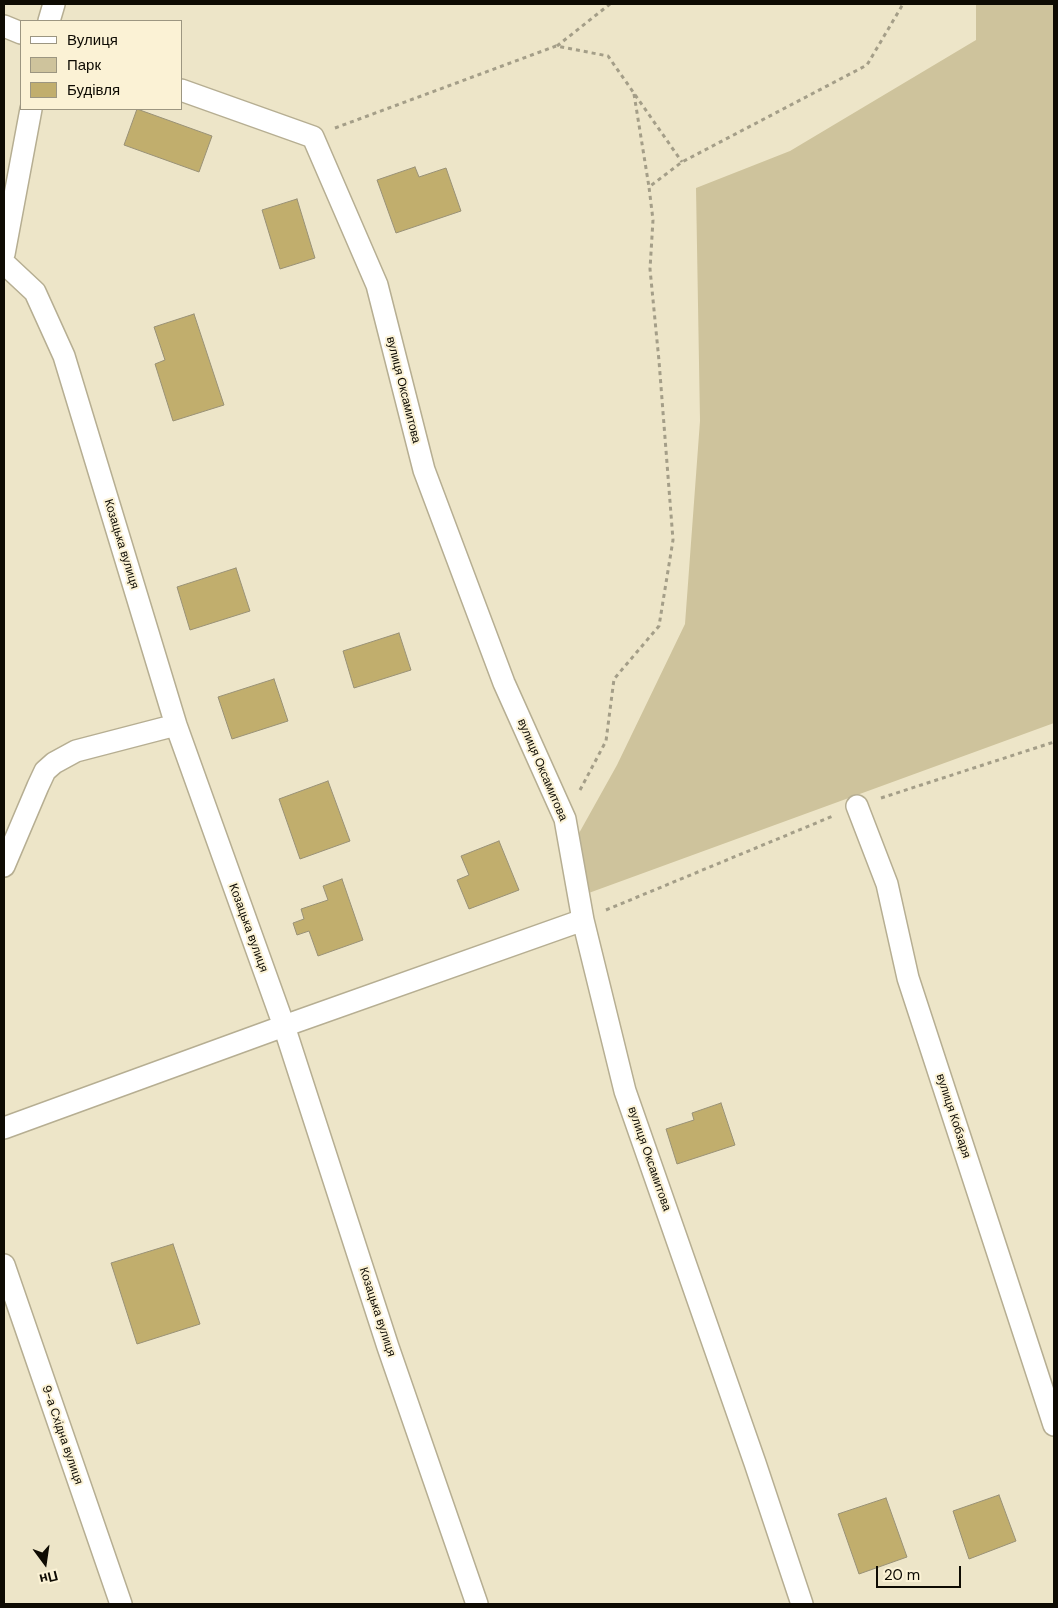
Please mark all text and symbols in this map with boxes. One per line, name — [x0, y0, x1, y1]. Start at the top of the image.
legend — [20, 20, 182, 110]
text: Вулиця — [67, 30, 118, 50]
text: Парк — [67, 55, 101, 75]
text: Будівля — [67, 80, 120, 100]
street label: вулиця Оксамитова — [383, 335, 423, 445]
street label: Козацька вулиця — [100, 497, 142, 591]
street label: вулиця Оксамитова — [514, 717, 570, 823]
street label: Козацька вулиця — [225, 882, 271, 974]
street label: вулиця Кобзаря — [933, 1072, 973, 1160]
street label: вулиця Оксамитова — [624, 1105, 674, 1213]
street label: Козацька вулиця — [356, 1265, 398, 1359]
street label: 9-а Східна вулиця — [38, 1384, 86, 1486]
north arrow — [20, 1538, 70, 1588]
scale bar — [878, 1556, 963, 1588]
text: 20 m — [884, 1565, 920, 1585]
text: Пн — [37, 1567, 60, 1589]

